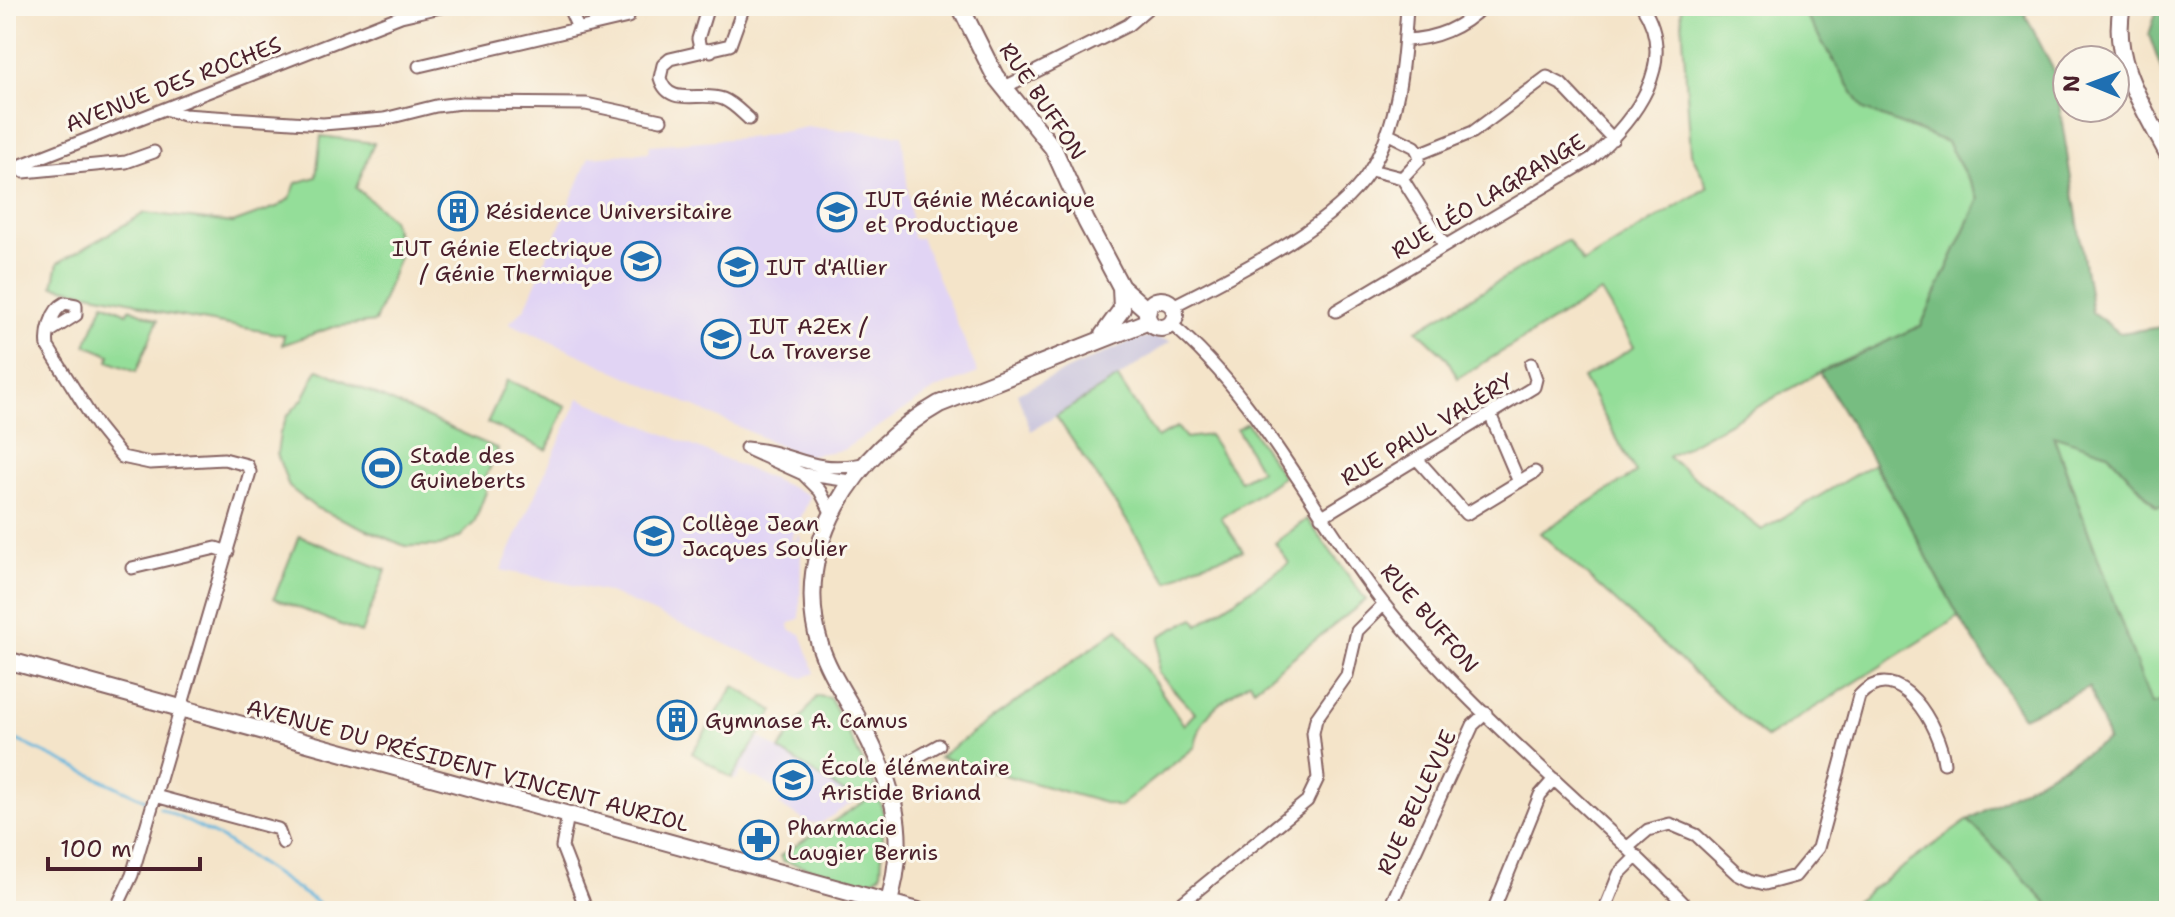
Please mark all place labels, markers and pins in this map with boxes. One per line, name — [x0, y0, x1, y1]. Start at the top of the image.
place label: IUT Génie Mécanique et Productique — [865, 185, 1095, 239]
building icon: Résidence Universitaire — [437, 190, 479, 232]
school or university icon: IUT Génie Mécanique et Productique — [816, 191, 858, 233]
place label: Résidence Universitaire — [486, 197, 732, 226]
place label: IUT Génie Electrique / Génie Thermique — [392, 234, 613, 288]
school or university icon: IUT Génie Electrique / Génie Thermique — [620, 240, 662, 282]
school or university icon: IUT d'Allier — [717, 246, 759, 288]
place label: IUT d'Allier — [766, 253, 888, 282]
place label: IUT A2Ex / La Traverse — [749, 312, 871, 366]
school or university icon: IUT A2Ex / La Traverse — [700, 318, 742, 360]
place label: Stade des Guineberts — [410, 441, 526, 495]
sports icon: Stade des Guineberts — [361, 447, 403, 489]
place label: Collège Jean Jacques Soulier — [682, 509, 848, 563]
school or university icon: Collège Jean Jacques Soulier — [633, 515, 675, 557]
building icon: Gymnase A. Camus — [656, 699, 698, 741]
place label: Gymnase A. Camus — [705, 706, 908, 735]
place label: École élémentaire Aristide Briand — [821, 753, 1010, 807]
school or university icon: École élémentaire Aristide Briand — [772, 759, 814, 801]
place label: Pharmacie Laugier Bernis — [787, 813, 938, 867]
pharmacy icon: Pharmacie Laugier Bernis — [738, 819, 780, 861]

